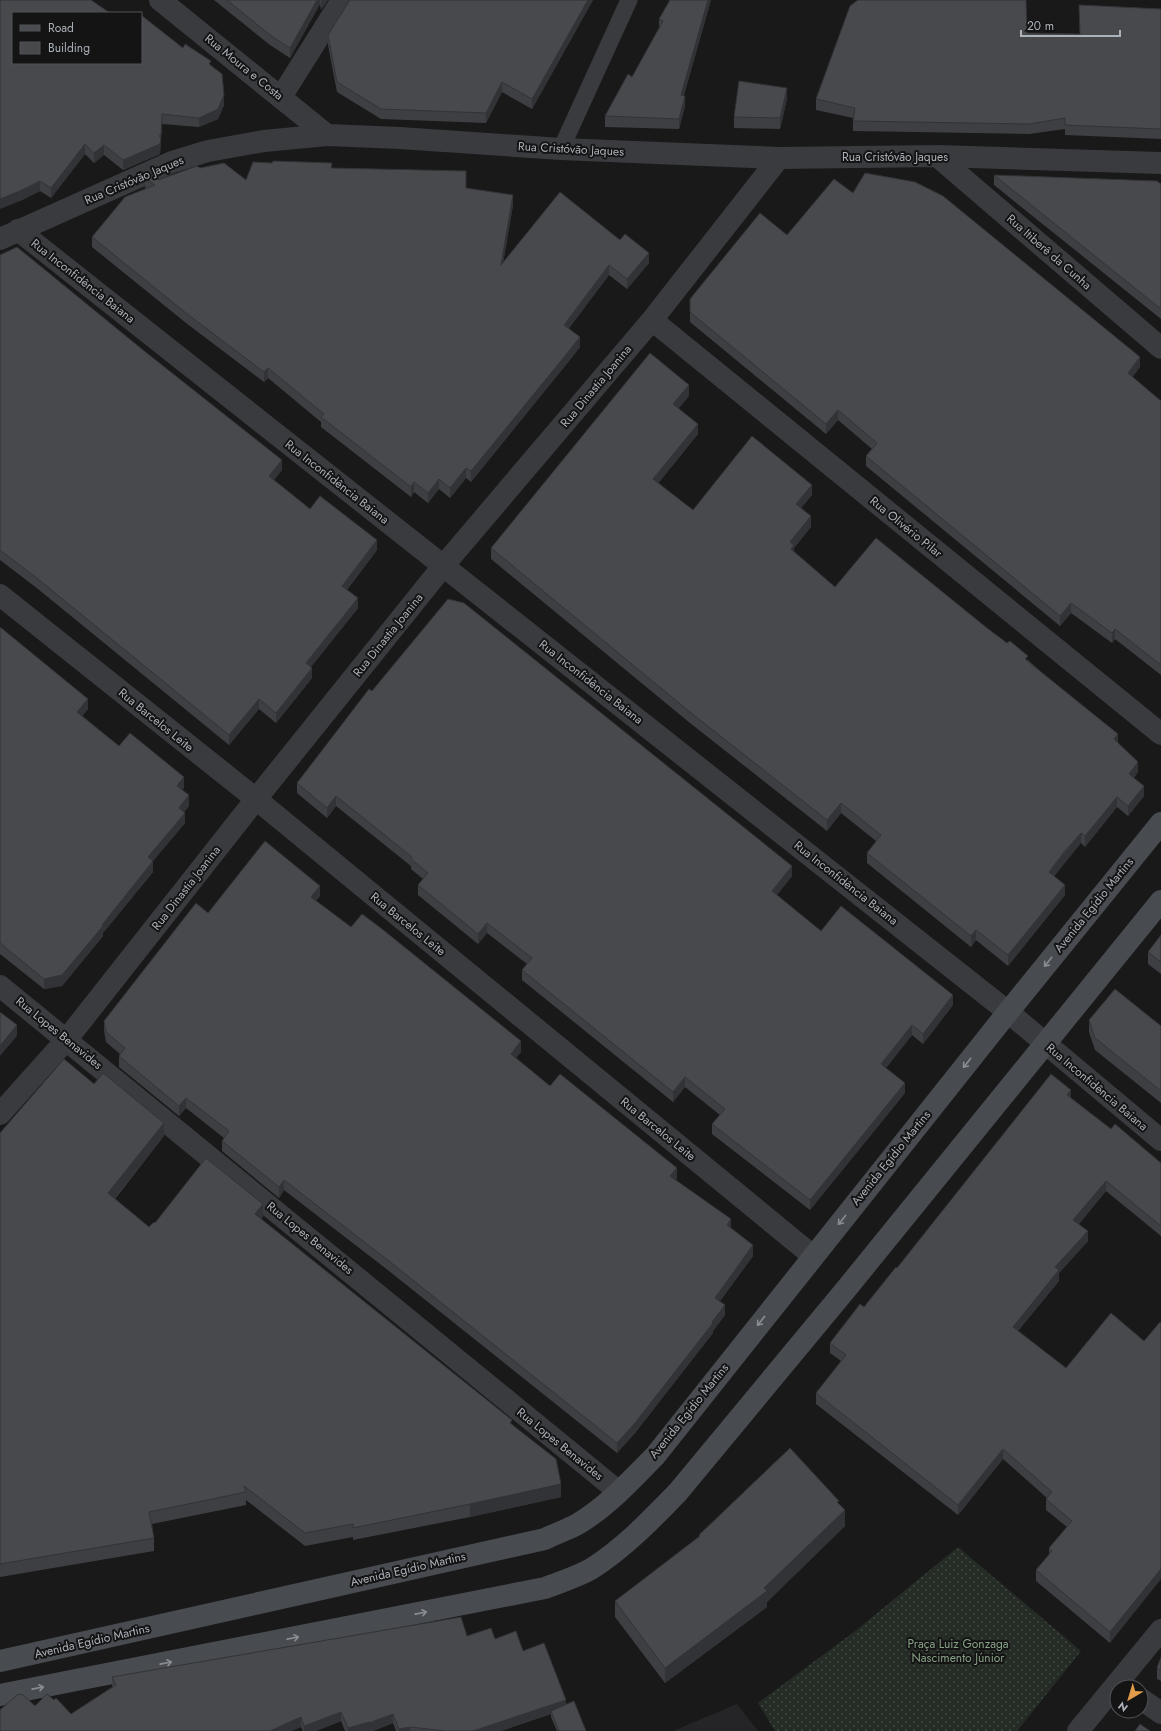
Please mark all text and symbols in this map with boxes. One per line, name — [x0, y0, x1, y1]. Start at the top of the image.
legend — [12, 12, 142, 64]
scale bar — [1021, 12, 1120, 38]
text: 20 m — [1027, 17, 1054, 35]
text: Road — [48, 19, 74, 37]
street label: Rua Moura e Costa — [201, 30, 287, 104]
text: Building — [48, 39, 90, 57]
street label: Rua Cristóvão Jaques — [518, 137, 625, 161]
street label: Rua Cristóvão Jaques — [842, 148, 948, 166]
street label: Rua Cristóvão Jaques — [82, 151, 186, 209]
street label: Rua Itiberê da Cunha — [1003, 210, 1096, 294]
street label: Rua Inconfidência Baiana — [27, 235, 139, 328]
street label: Rua Dinastia Joanina — [556, 341, 636, 431]
street label: Rua Inconfidência Baiana — [281, 436, 393, 529]
street label: Rua Olivério Pilar — [866, 492, 947, 562]
street label: Rua Dinastia Joanina — [349, 589, 427, 681]
street label: Rua Inconfidência Baiana — [535, 636, 647, 729]
street label: Rua Barcelos Leite — [114, 684, 198, 756]
street label: Rua Inconfidência Baiana — [790, 837, 902, 930]
street label: Rua Dinastia Joanina — [147, 842, 225, 934]
street label: Avenida Egídio Martins — [1050, 853, 1138, 956]
street label: Rua Barcelos Leite — [366, 888, 450, 960]
one-way arrow — [1044, 956, 1052, 967]
street label: Rua Lopes Benavides — [12, 992, 106, 1074]
street label: Rua Inconfidência Baiana — [1042, 1039, 1152, 1135]
one-way arrow — [962, 1058, 971, 1069]
street label: Rua Barcelos Leite — [616, 1093, 700, 1165]
street label: Avenida Egídio Martins — [847, 1106, 935, 1209]
street label: Rua Lopes Benavides — [263, 1197, 357, 1279]
one-way arrow — [838, 1214, 846, 1225]
one-way arrow — [757, 1316, 765, 1327]
street label: Avenida Egídio Martins — [645, 1359, 733, 1462]
street label: Rua Lopes Benavides — [513, 1403, 607, 1485]
street label: Avenida Egídio Martins — [349, 1547, 467, 1591]
one-way arrow — [414, 1608, 427, 1616]
street label: Avenida Egídio Martins — [33, 1619, 151, 1663]
one-way arrow — [287, 1633, 300, 1641]
park label: Praça Luiz Gonzaga Nascimento Júnior — [907, 1635, 1009, 1667]
one-way arrow — [159, 1658, 172, 1666]
north arrow — [1109, 1679, 1149, 1719]
one-way arrow — [31, 1683, 44, 1691]
text: N — [1114, 1698, 1131, 1716]

